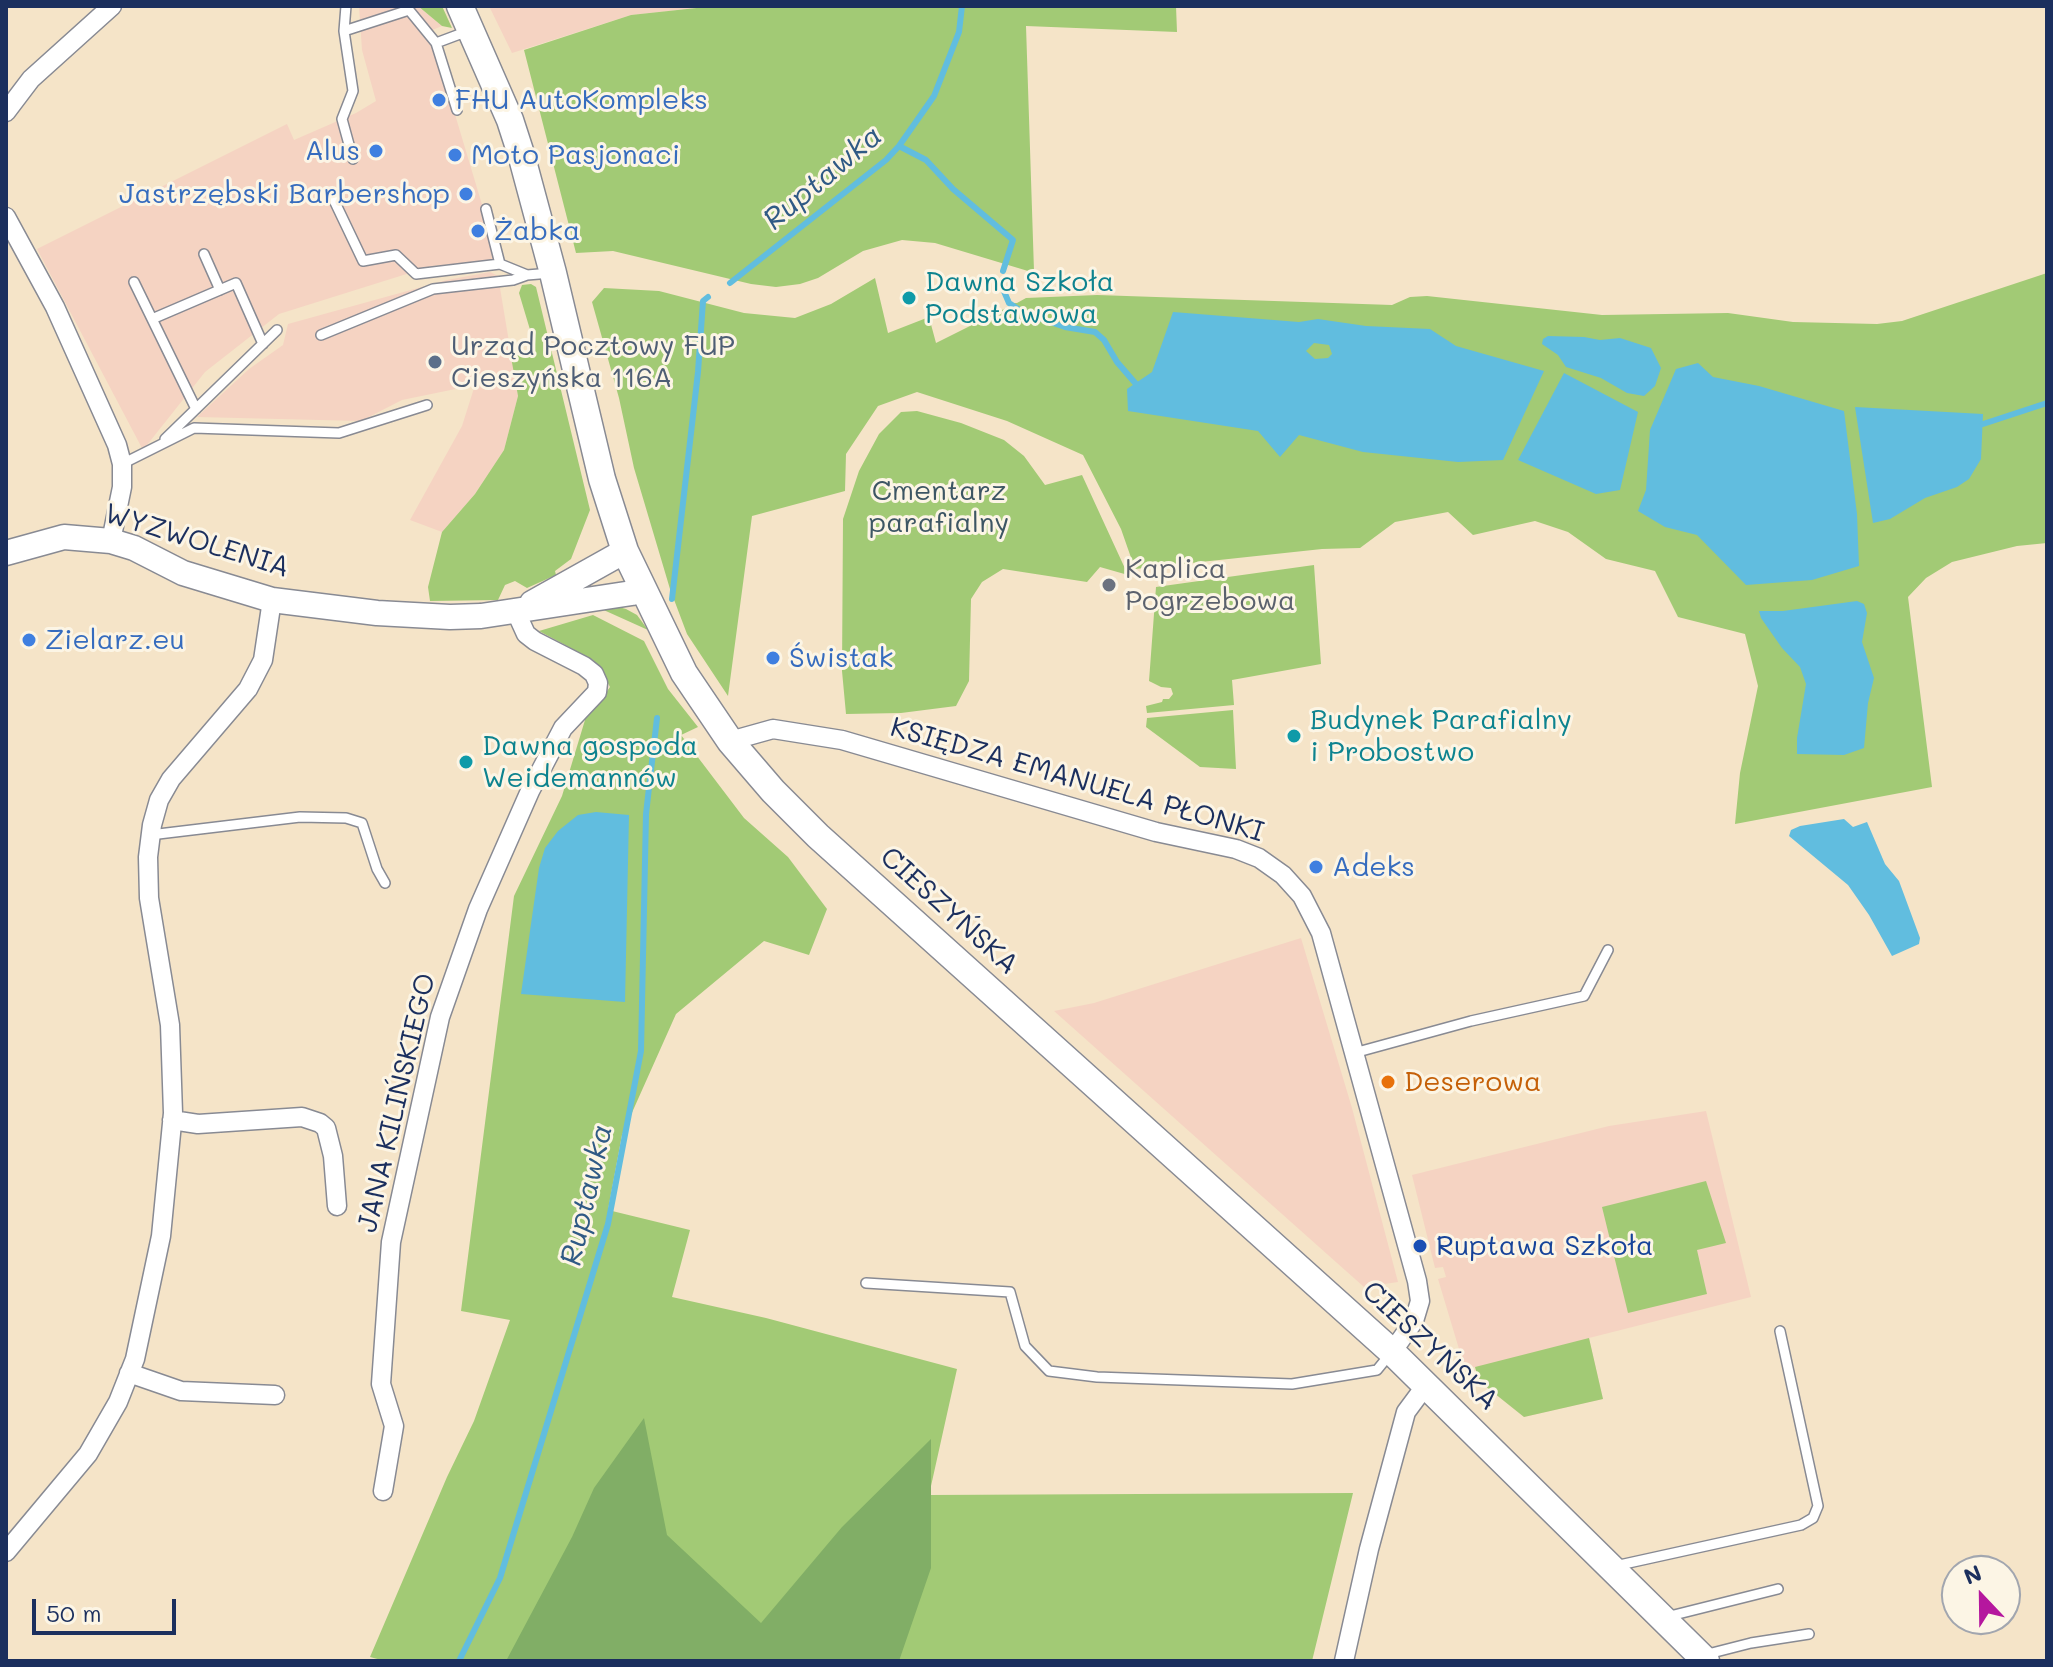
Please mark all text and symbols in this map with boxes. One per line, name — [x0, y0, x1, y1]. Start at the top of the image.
place label: FHU AutoKompleks — [455, 83, 708, 117]
marker: FHU AutoKompleks — [430, 91, 448, 109]
water label: Ruptawka — [756, 118, 890, 238]
place label: Alus — [305, 134, 360, 168]
place label: Moto Pasjonaci — [471, 138, 680, 172]
marker: Alus — [367, 142, 385, 160]
marker: Moto Pasjonaci — [446, 146, 464, 164]
place label: Jastrzębski Barbershop — [119, 177, 450, 211]
marker: Jastrzębski Barbershop — [457, 185, 475, 203]
place label: Żabka — [494, 214, 580, 248]
marker: Żabka — [469, 222, 487, 240]
place label: Dawna Szkoła Podstawowa — [925, 265, 1114, 331]
marker: Dawna Szkoła Podstawowa — [900, 289, 918, 307]
place label: Urząd Pocztowy FUP Cieszyńska 116A — [451, 329, 735, 395]
marker: Urząd Pocztowy FUP Cieszyńska 116A — [426, 353, 444, 371]
park label: Cmentarz parafialny — [869, 474, 1009, 540]
street label: WYZWOLENIA — [100, 497, 294, 585]
place label: Kaplica Pogrzebowa — [1125, 552, 1296, 618]
marker: Kaplica Pogrzebowa — [1100, 576, 1118, 594]
place label: Zielarz.eu — [45, 623, 185, 657]
marker: Zielarz.eu — [20, 631, 38, 649]
place label: Świstak — [789, 641, 893, 675]
marker: Świstak — [764, 649, 782, 667]
place label: Budynek Parafialny i Probostwo — [1310, 703, 1572, 769]
street label: KSIĘDZA EMANUELA PŁONKI — [886, 711, 1268, 849]
marker: Budynek Parafialny i Probostwo — [1285, 727, 1303, 745]
place label: Dawna gospoda Weidemannów — [482, 729, 698, 795]
marker: Dawna gospoda Weidemannów — [457, 753, 475, 771]
street label: CIESZYŃSKA — [873, 840, 1025, 982]
place label: Adeks — [1332, 850, 1415, 884]
marker: Adeks — [1307, 858, 1325, 876]
street label: JANA KILIŃSKIEGO — [351, 970, 443, 1236]
place label: Deserowa — [1404, 1065, 1541, 1099]
marker: Deserowa — [1379, 1073, 1397, 1091]
water label: Ruptawka — [553, 1121, 621, 1269]
place label: Ruptawa Szkoła — [1436, 1229, 1653, 1263]
marker: Ruptawa Szkoła — [1411, 1237, 1429, 1255]
street label: CIESZYŃSKA — [1355, 1274, 1505, 1418]
north arrow — [1941, 1555, 2021, 1635]
text: N — [1959, 1558, 1986, 1591]
scale bar — [36, 1583, 180, 1633]
text: 50 m — [46, 1597, 102, 1628]

